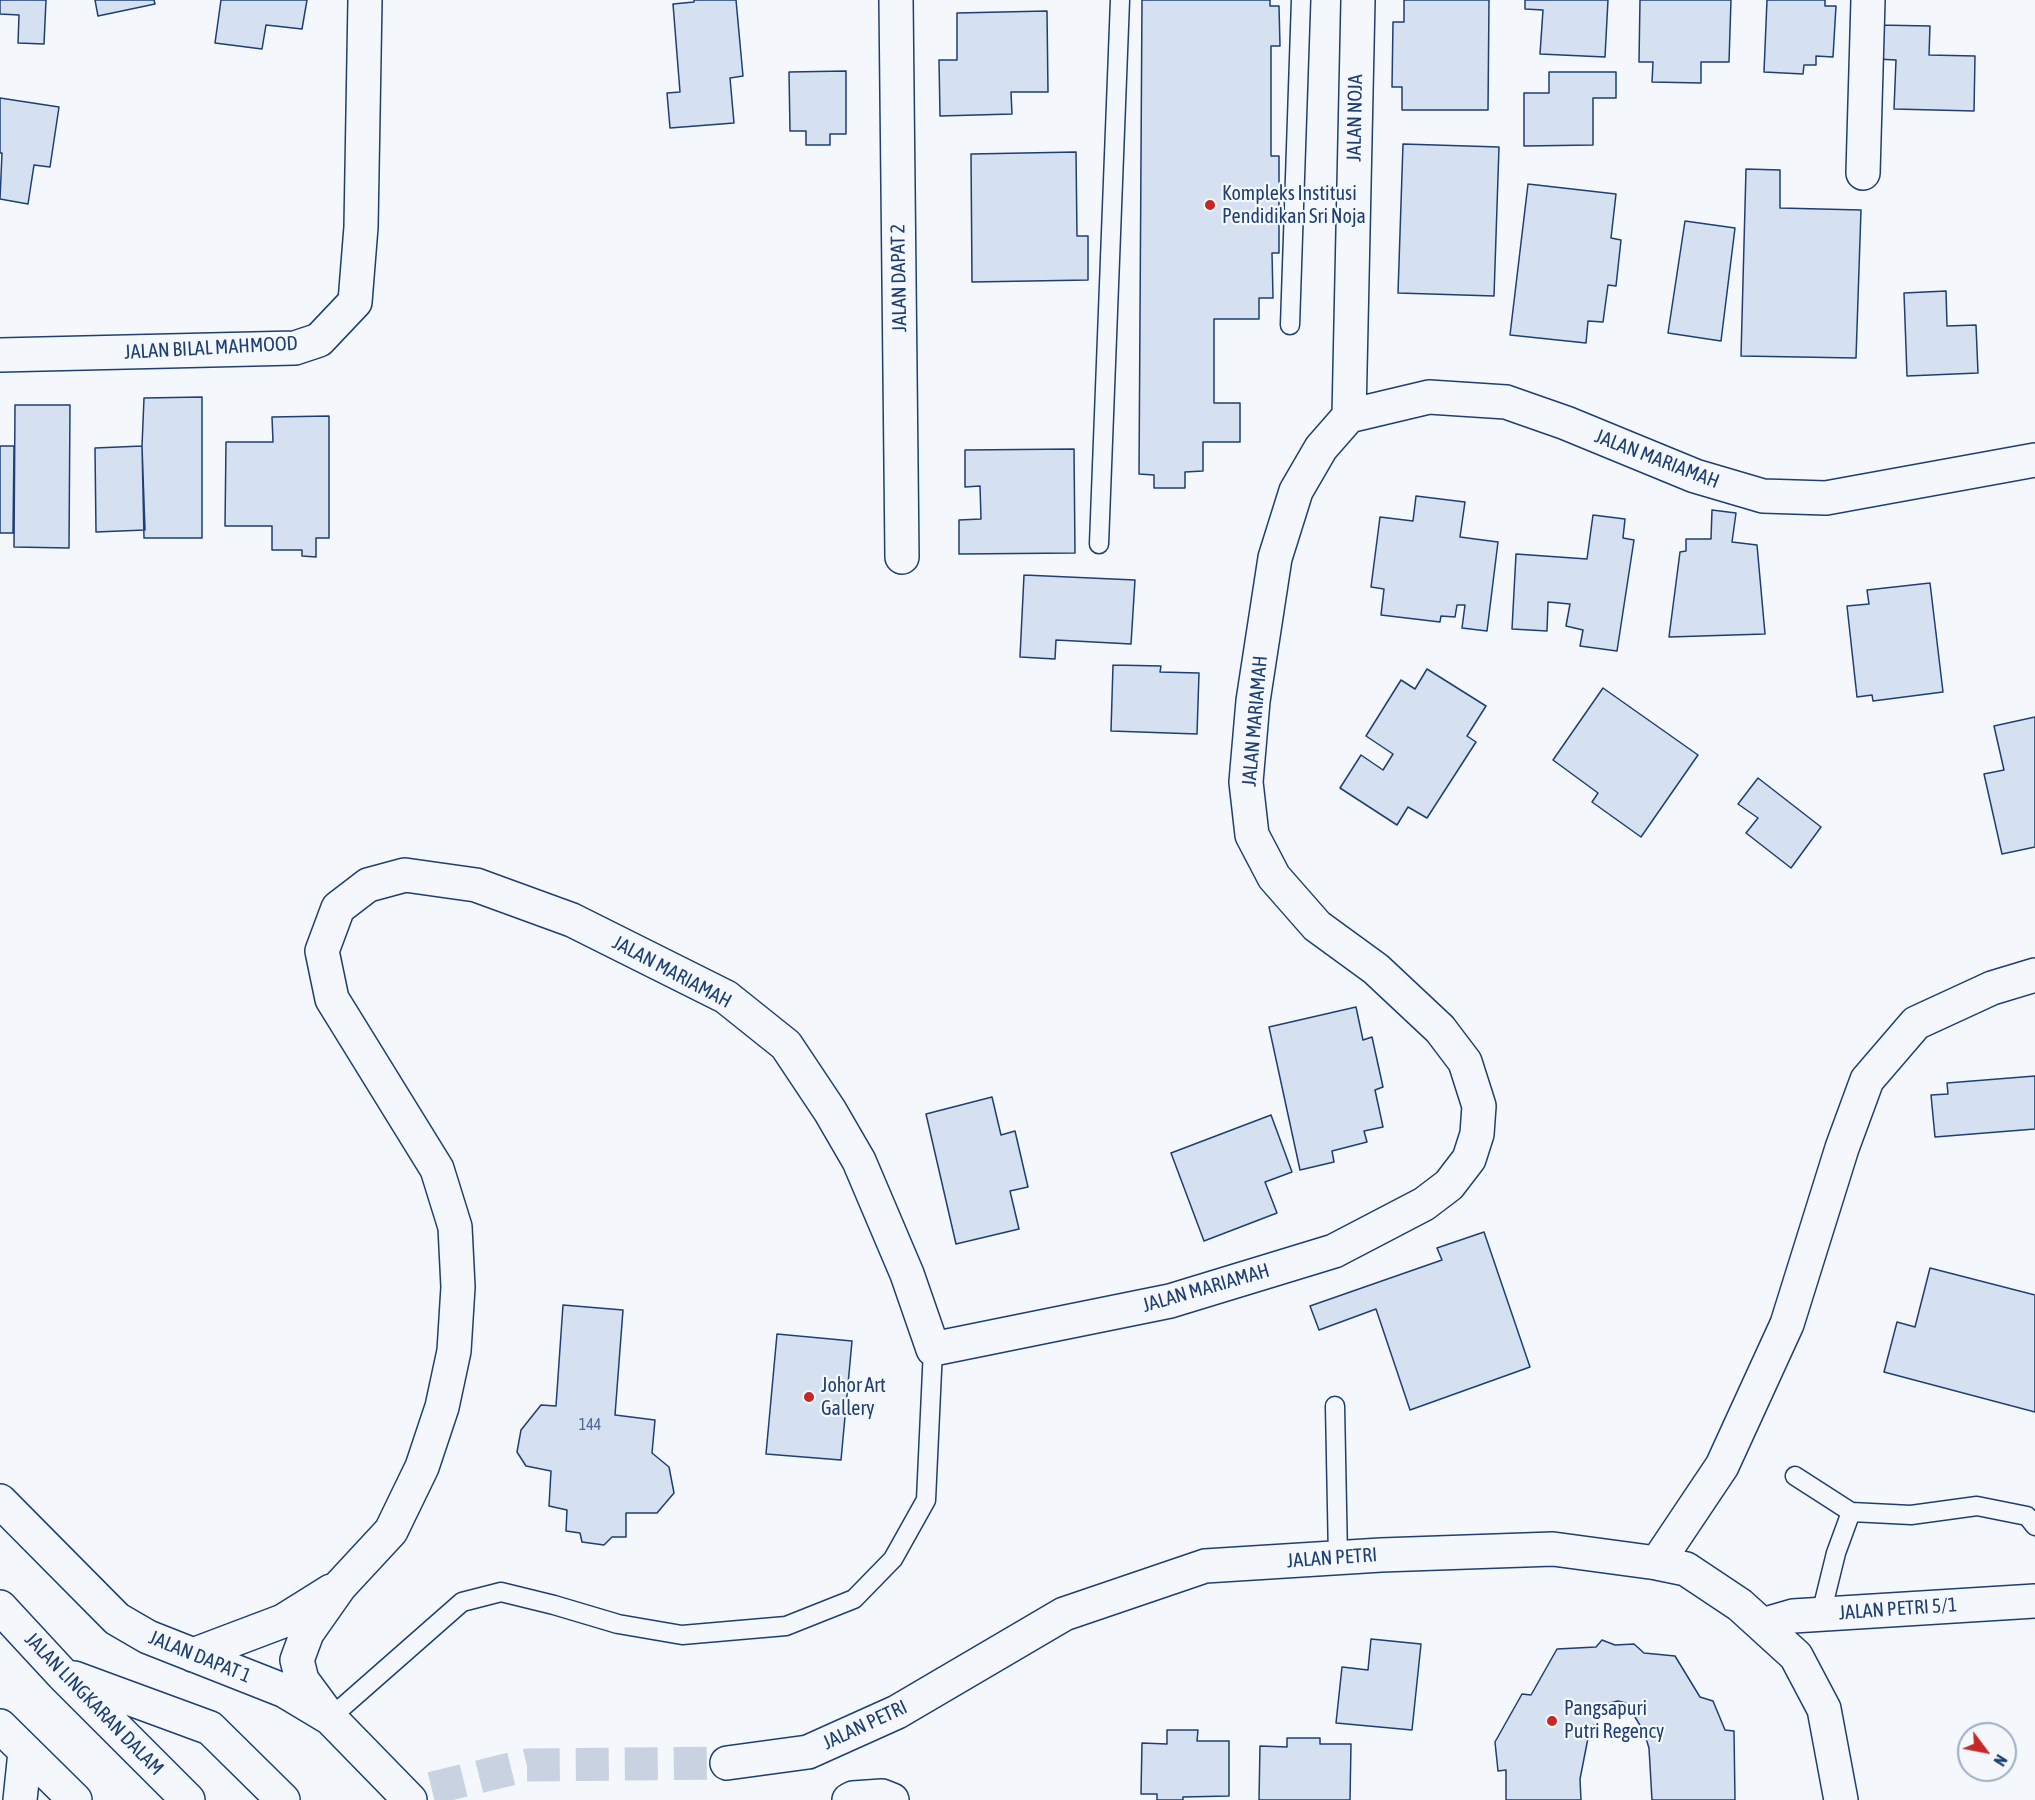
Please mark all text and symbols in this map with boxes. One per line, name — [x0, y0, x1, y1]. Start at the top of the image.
street label: JALAN NOJA — [1342, 74, 1368, 162]
place label: Kompleks Institusi Pendidikan Sri Noja — [1222, 182, 1366, 229]
marker: Kompleks Institusi Pendidikan Sri Noja — [1203, 198, 1217, 212]
street label: JALAN DAPAT 2 — [886, 224, 912, 332]
street label: JALAN BILAL MAHMOOD — [124, 331, 298, 365]
street label: JALAN MARIAMAH — [1591, 424, 1723, 494]
street label: JALAN MARIAMAH — [1237, 655, 1273, 787]
street label: JALAN MARIAMAH — [608, 931, 736, 1013]
street label: JALAN MARIAMAH — [1140, 1258, 1272, 1318]
place label: Johor Art Gallery — [821, 1374, 886, 1421]
marker: Johor Art Gallery — [802, 1390, 816, 1404]
house number: 144 — [579, 1415, 601, 1435]
street label: JALAN PETRI — [1286, 1543, 1378, 1573]
street label: JALAN PETRI 5/1 — [1838, 1593, 1958, 1625]
street label: JALAN DAPAT 1 — [145, 1626, 255, 1688]
street label: JALAN LINGKARAN DALAM — [20, 1628, 168, 1780]
street label: JALAN PETRI — [819, 1695, 911, 1755]
place label: Pangsapuri Putri Regency — [1564, 1697, 1664, 1744]
marker: Pangsapuri Putri Regency — [1545, 1714, 1559, 1728]
north arrow — [1957, 1722, 2017, 1782]
text: N — [1990, 1752, 2011, 1769]

